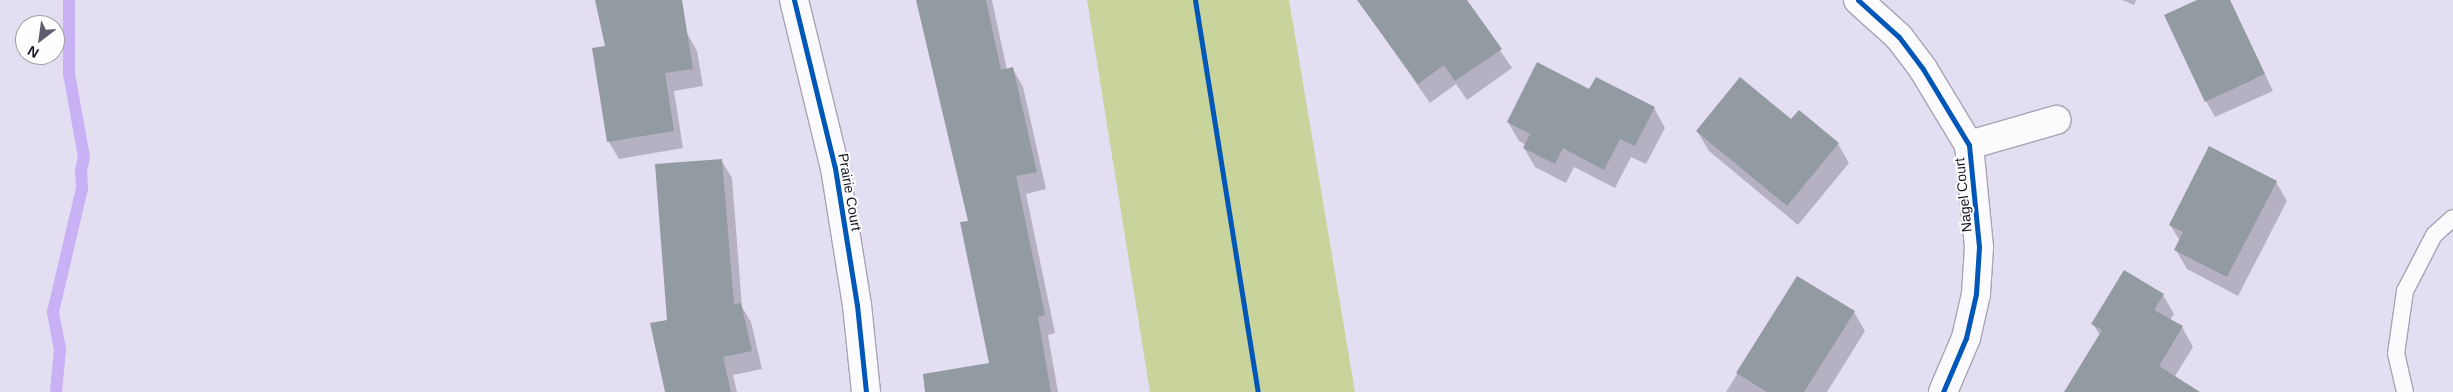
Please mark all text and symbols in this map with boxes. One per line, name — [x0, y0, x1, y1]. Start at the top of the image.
north arrow — [15, 15, 65, 65]
text: N — [25, 43, 41, 62]
street label: Prairie Court — [835, 152, 865, 232]
street label: Nagel Court — [1951, 157, 1975, 233]

